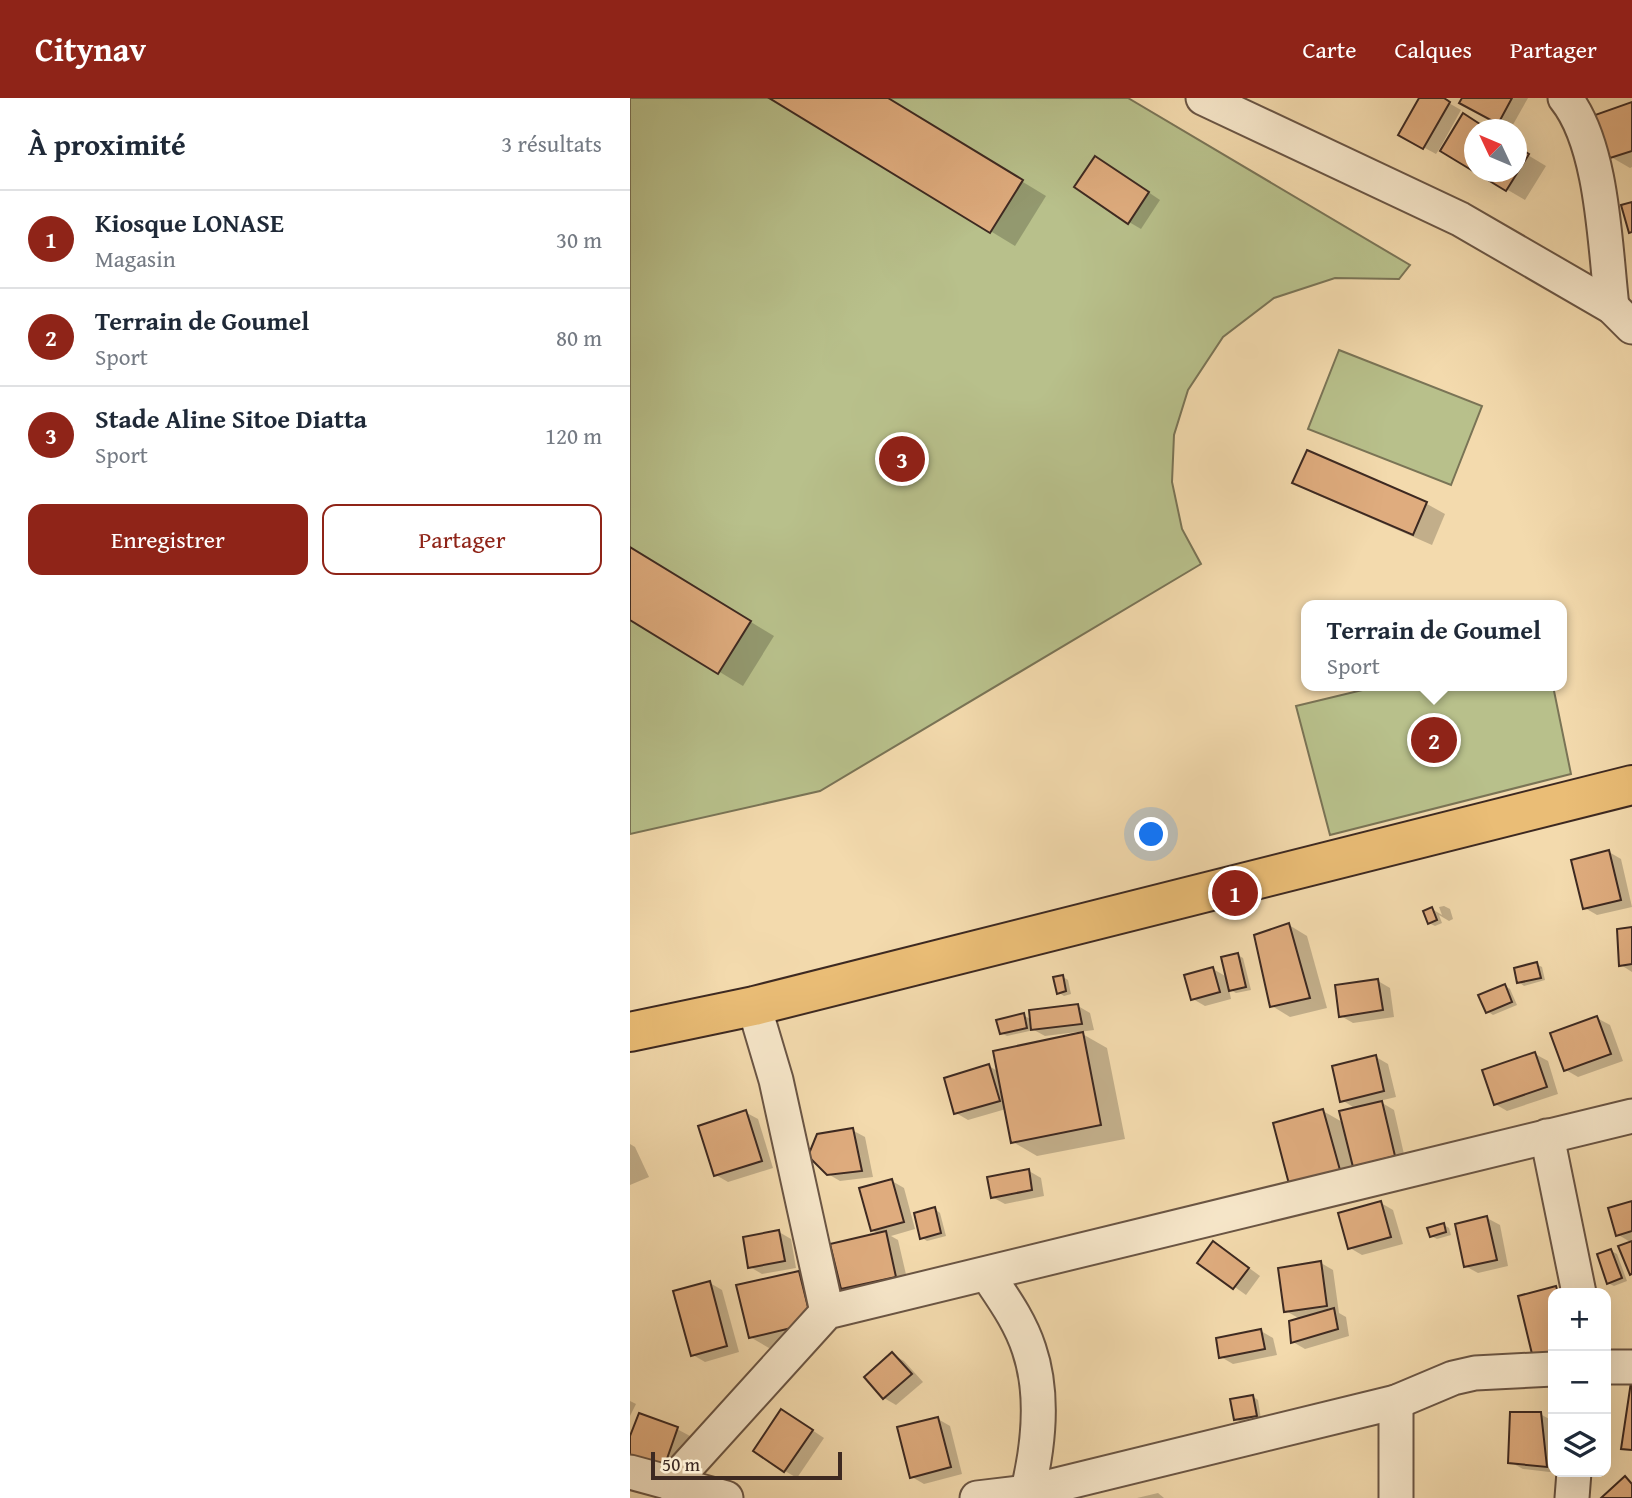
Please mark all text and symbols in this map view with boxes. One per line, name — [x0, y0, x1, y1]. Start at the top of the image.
text: Citynav — [35, 25, 146, 73]
text: Carte — [1302, 32, 1356, 67]
text: Calques — [1394, 32, 1472, 67]
text: Partager — [1510, 32, 1597, 67]
north arrow — [1464, 119, 1527, 182]
text: À proximité — [28, 122, 186, 166]
text: 3 résultats — [501, 127, 602, 160]
text: Kiosque LONASE — [95, 203, 284, 242]
text: 1 — [45, 223, 57, 256]
text: 30 m — [556, 223, 602, 256]
text: Magasin — [95, 242, 176, 275]
text: Terrain de Goumel — [95, 301, 309, 340]
text: 2 — [45, 321, 57, 354]
text: 80 m — [556, 321, 602, 354]
text: Sport — [95, 340, 148, 373]
text: Stade Aline Sitoe Diatta — [95, 399, 367, 438]
text: 3 — [45, 419, 57, 452]
text: 120 m — [545, 419, 602, 452]
pin: 3 — [879, 433, 925, 485]
text: Sport — [95, 438, 148, 471]
button: Enregistrer — [28, 504, 308, 575]
button: Partager — [322, 504, 602, 575]
popup — [1301, 600, 1567, 691]
text: Terrain de Goumel — [1327, 610, 1541, 649]
text: Sport — [1327, 649, 1380, 682]
pin: 2 — [1411, 714, 1457, 766]
your location — [1134, 817, 1168, 851]
pin: 1 — [1212, 867, 1258, 919]
map controls — [1548, 1288, 1611, 1477]
button: + — [1548, 1288, 1611, 1351]
button: − — [1548, 1351, 1611, 1414]
button: layers — [1548, 1414, 1611, 1477]
scale bar — [651, 1449, 842, 1481]
text: 50 m — [662, 1450, 700, 1478]

